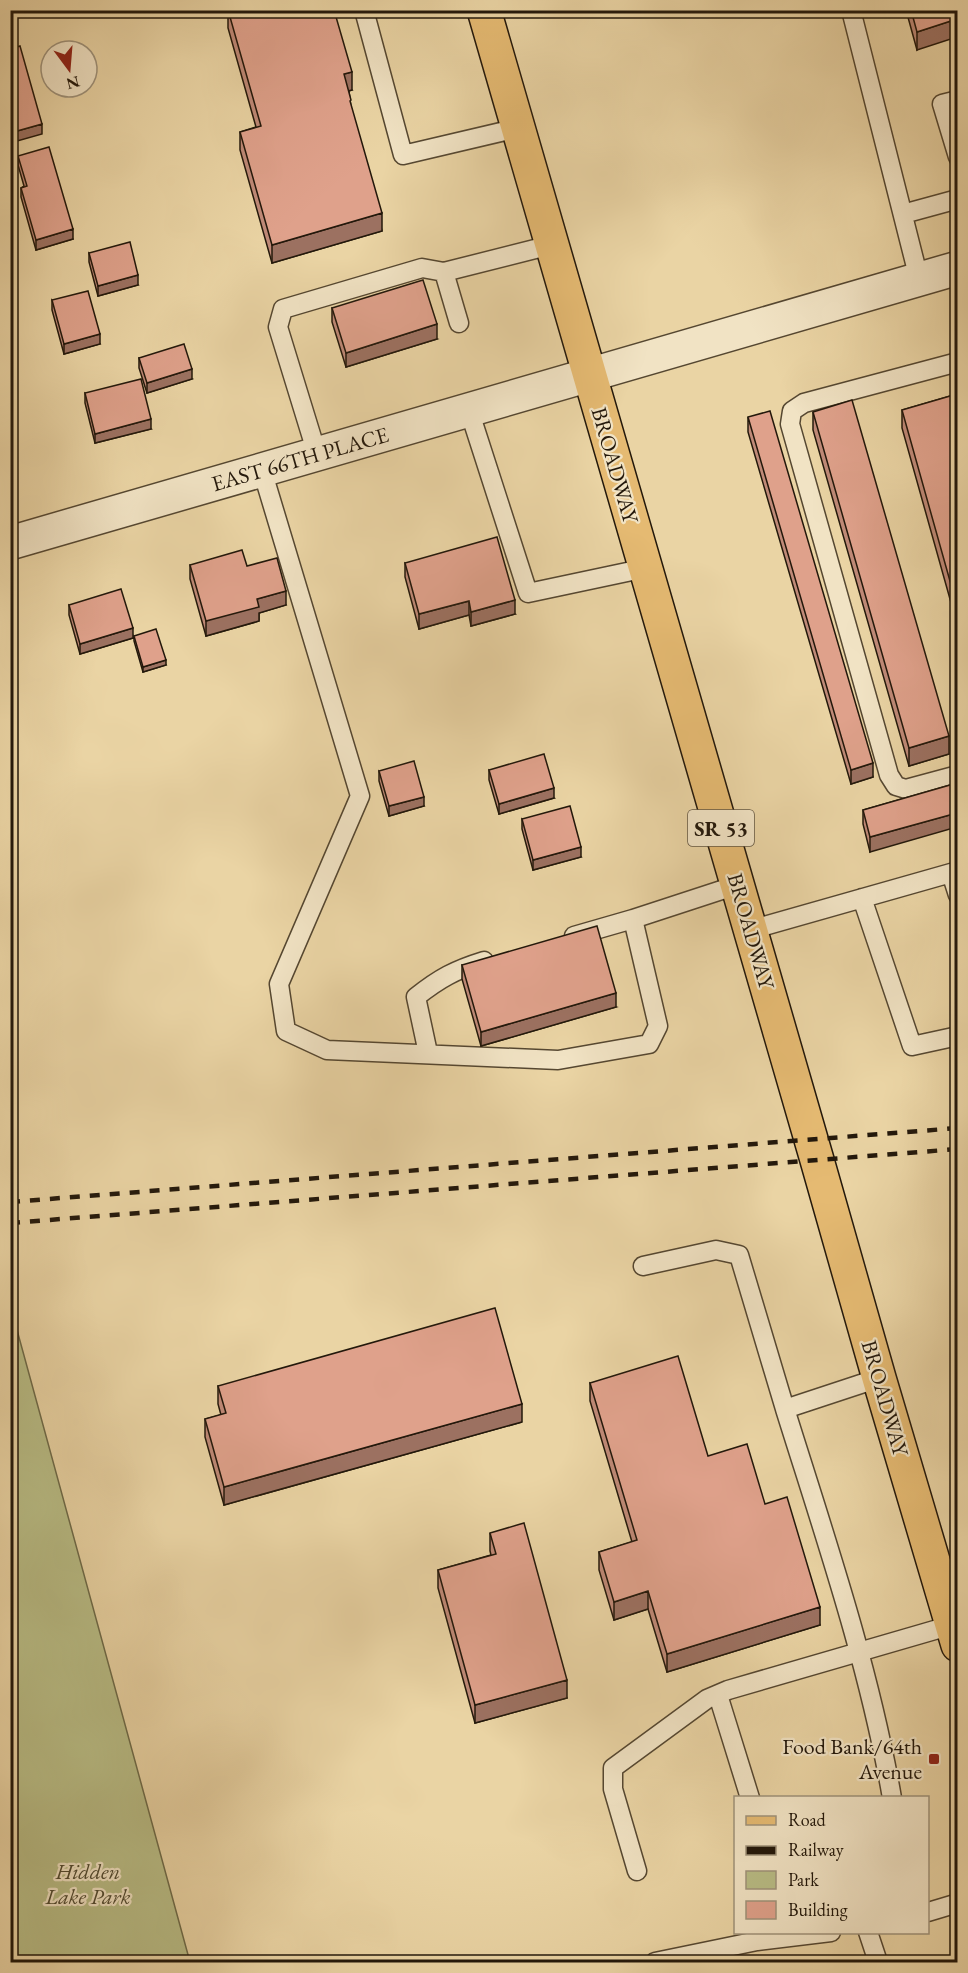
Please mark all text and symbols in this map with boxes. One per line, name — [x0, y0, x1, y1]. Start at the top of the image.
north arrow — [39, 39, 99, 99]
text: N — [64, 71, 82, 95]
street label: BROADWAY — [585, 404, 646, 528]
street label: EAST 66TH PLACE — [208, 420, 392, 498]
road number: SR 53 — [688, 810, 754, 846]
street label: BROADWAY — [721, 870, 782, 994]
street label: BROADWAY — [855, 1337, 916, 1461]
place label: Food Bank/64th Avenue — [782, 1732, 922, 1786]
marker: Food Bank/64th Avenue — [927, 1752, 941, 1766]
legend — [734, 1796, 929, 1934]
text: Road — [788, 1808, 827, 1831]
text: Railway — [788, 1838, 844, 1861]
park label: Hidden Lake Park — [44, 1857, 131, 1911]
text: Park — [788, 1868, 819, 1891]
text: Building — [788, 1898, 848, 1921]

